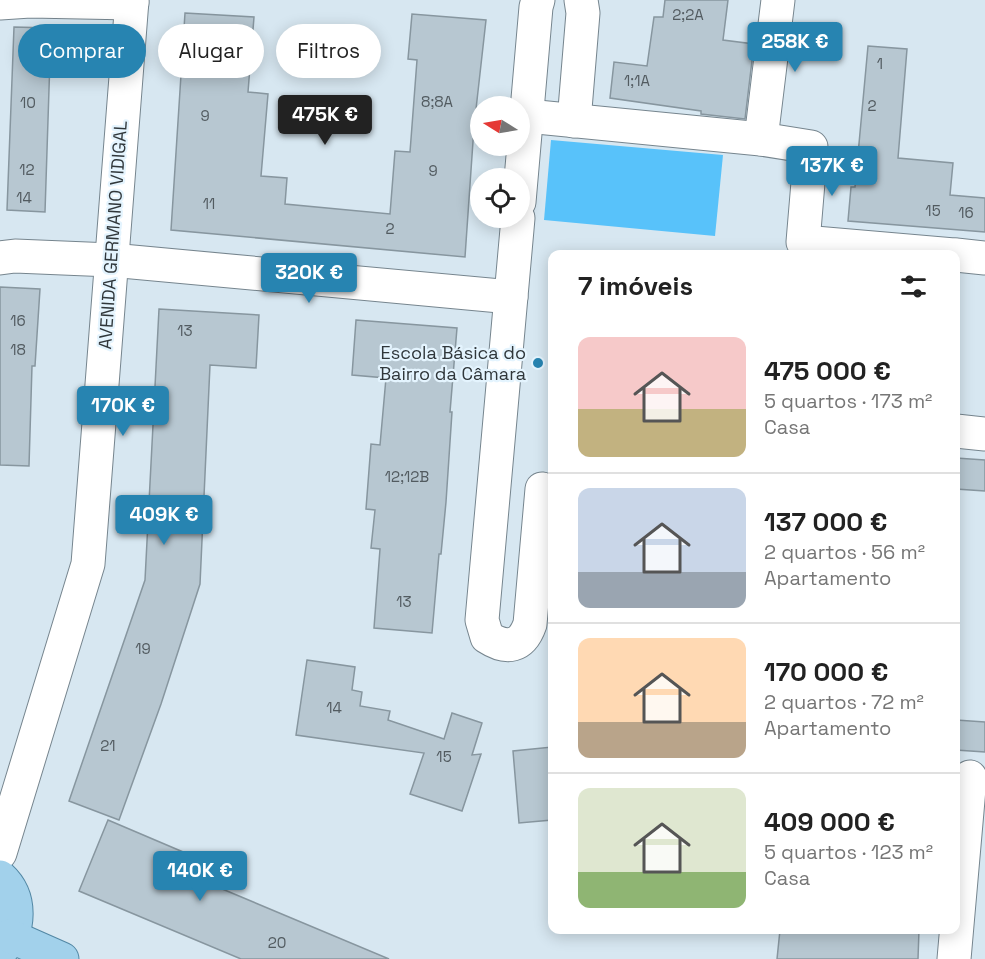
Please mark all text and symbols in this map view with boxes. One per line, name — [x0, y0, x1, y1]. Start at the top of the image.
house number: 2;2A — [672, 5, 704, 24]
pin: 258K € — [746, 22, 844, 73]
chip: Comprar — [18, 24, 146, 78]
chip: Alugar — [158, 24, 264, 78]
chip: Filtros — [276, 24, 381, 78]
text: 258K € — [761, 28, 829, 54]
house number: 1 — [877, 54, 883, 73]
house number: 1;1A — [624, 71, 650, 90]
house number: 8;8A — [421, 92, 454, 111]
house number: 10 — [20, 93, 36, 112]
pin: 475K € — [276, 95, 374, 146]
north arrow — [470, 96, 530, 156]
map controls — [470, 96, 530, 228]
house number: 2 — [867, 96, 877, 115]
text: 475K € — [292, 101, 358, 127]
house number: 9 — [200, 106, 210, 125]
street label: AVENIDA GERMANO VIDIGAL — [93, 120, 132, 350]
pin: 137K € — [783, 146, 881, 197]
text: 137K € — [800, 152, 864, 178]
house number: 12 — [19, 160, 35, 179]
house number: 9 — [428, 161, 438, 180]
button: locate — [470, 168, 530, 228]
house number: 14 — [16, 188, 32, 207]
house number: 11 — [203, 194, 215, 213]
house number: 15 — [925, 201, 941, 220]
house number: 16 — [958, 203, 974, 222]
house number: 2 — [385, 219, 395, 238]
pin: 320K € — [260, 253, 358, 304]
text: 320K € — [275, 259, 343, 285]
text: 7 imóveis — [578, 269, 693, 303]
icon: filters — [897, 270, 930, 303]
house number: 16 — [10, 311, 26, 330]
house number: 13 — [177, 321, 193, 340]
house number: 18 — [10, 340, 26, 359]
place label: Escola Básica do Bairro da Câmara — [379, 341, 526, 385]
text: 475 000 € — [764, 354, 891, 388]
marker: Escola Básica do Bairro da Câmara — [531, 356, 545, 370]
icon: home — [626, 361, 698, 433]
pin: 170K € — [74, 386, 172, 437]
text: 5 quartos · 173 m² — [764, 388, 932, 414]
text: 170K € — [91, 392, 155, 418]
text: Casa — [764, 414, 810, 440]
house number: 12;12B — [385, 467, 429, 486]
pin: 409K € — [115, 495, 213, 546]
text: 409K € — [129, 501, 199, 527]
text: 137 000 € — [764, 505, 887, 539]
icon: home — [626, 512, 698, 584]
text: 2 quartos · 56 m² — [764, 539, 925, 565]
text: Apartamento — [764, 565, 891, 591]
house number: 13 — [396, 592, 412, 611]
house number: 19 — [135, 639, 151, 658]
text: 170 000 € — [764, 655, 888, 689]
icon: home — [626, 662, 698, 734]
text: 2 quartos · 72 m² — [764, 689, 924, 715]
house number: 14 — [326, 698, 342, 717]
text: Apartamento — [764, 715, 891, 741]
house number: 21 — [100, 736, 116, 755]
house number: 15 — [436, 747, 452, 766]
text: 409 000 € — [764, 805, 895, 839]
icon: home — [626, 812, 698, 884]
text: 5 quartos · 123 m² — [764, 839, 933, 865]
pin: 140K € — [151, 851, 249, 902]
text: 140K € — [167, 857, 233, 883]
text: Casa — [764, 865, 810, 891]
house number: 20 — [268, 933, 286, 952]

